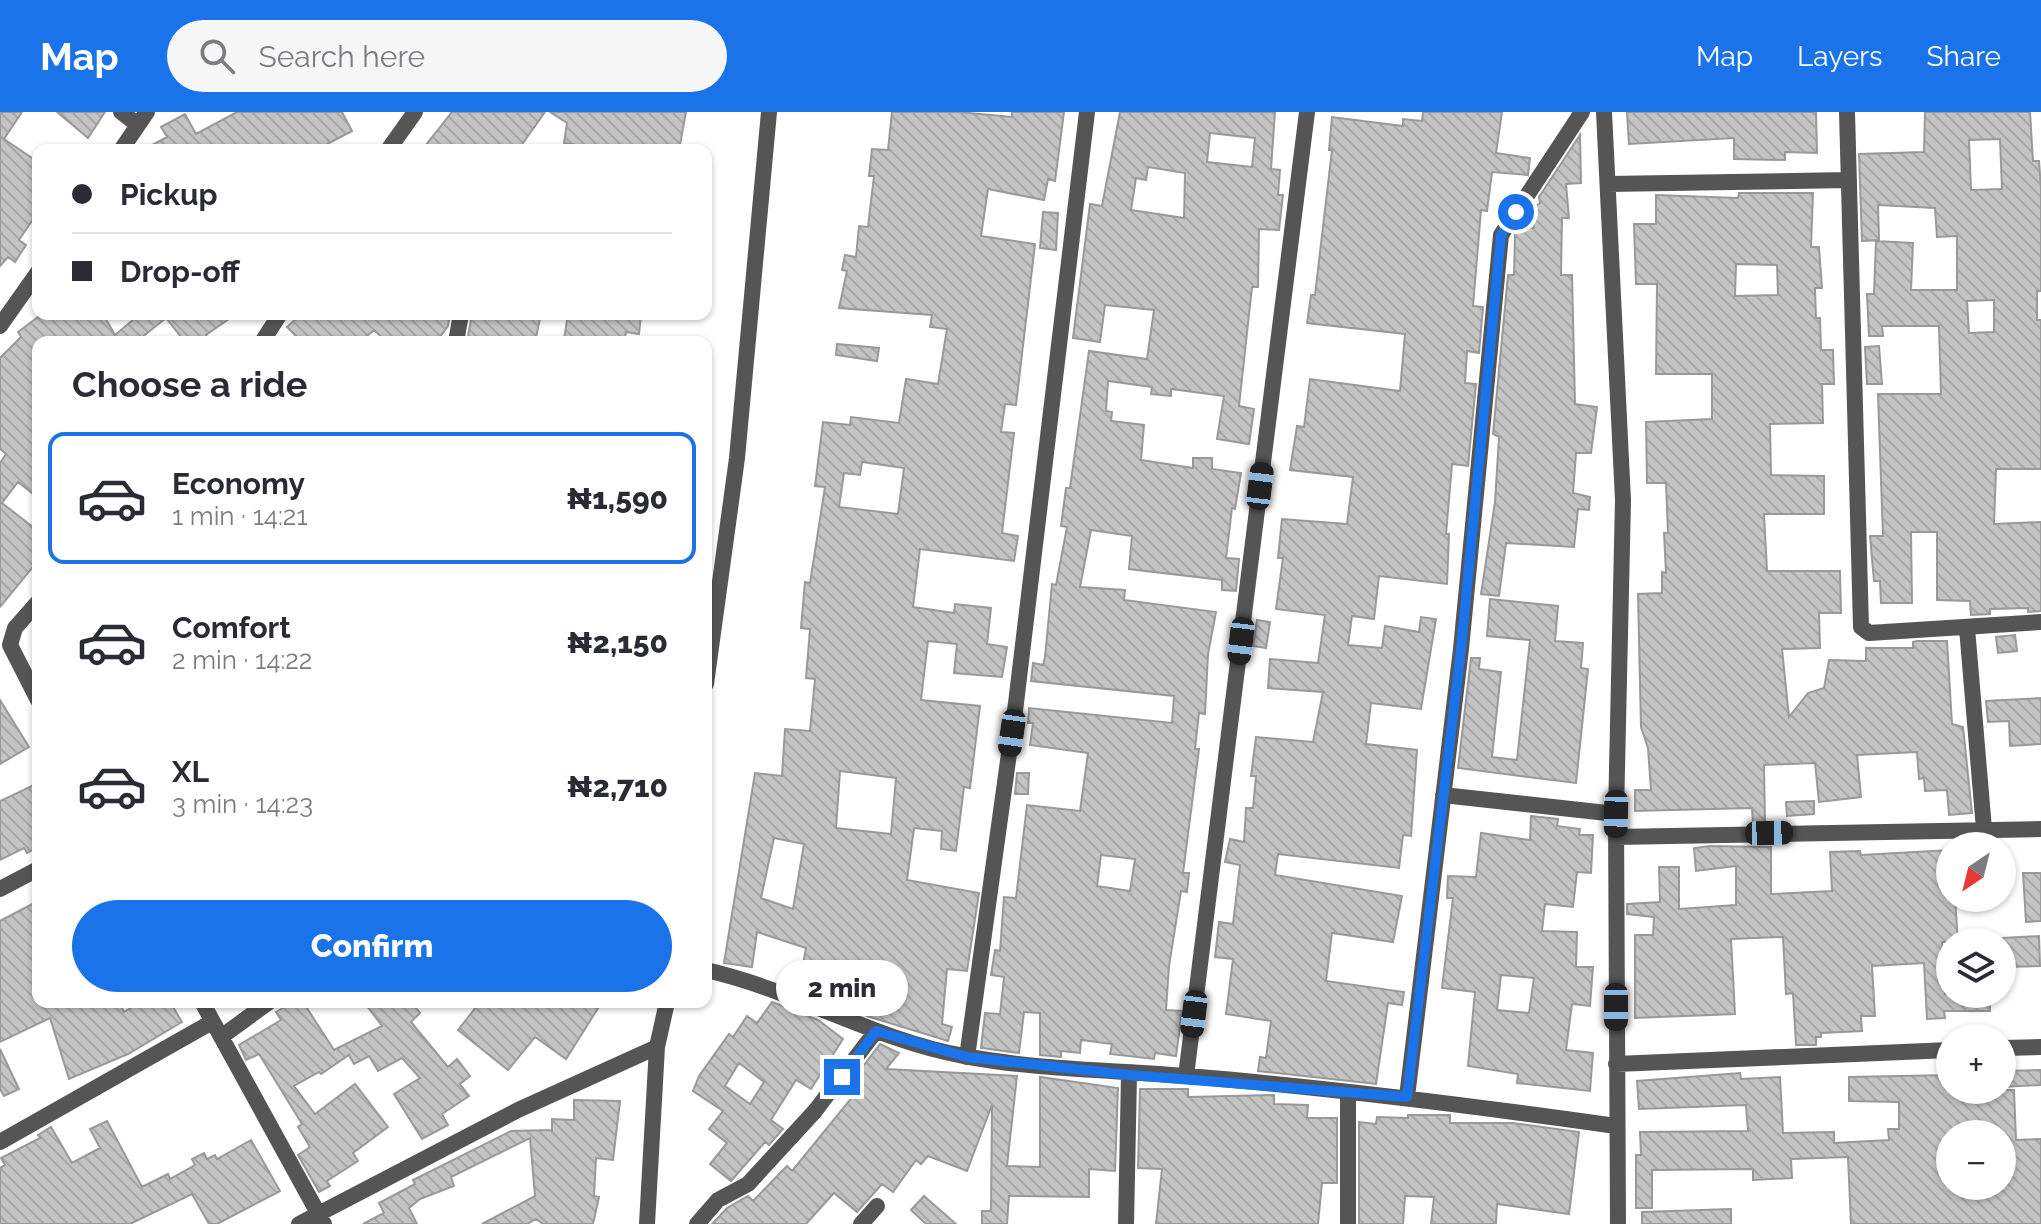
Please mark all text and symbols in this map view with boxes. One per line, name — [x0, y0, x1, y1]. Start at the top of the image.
search box — [167, 20, 727, 92]
text: Map — [40, 34, 119, 79]
icon: search — [195, 34, 239, 78]
text: Search here — [259, 39, 425, 74]
text: Map — [1696, 40, 1753, 73]
text: Layers — [1797, 40, 1883, 73]
text: Share — [1927, 40, 2001, 73]
text: Pickup — [120, 177, 218, 212]
route start — [1498, 194, 1534, 230]
text: Drop-off — [120, 254, 240, 289]
text: Choose a ride — [72, 363, 307, 405]
car — [1245, 461, 1275, 511]
icon: car — [76, 462, 148, 534]
text: Economy — [172, 466, 305, 501]
text: ₦1,590 — [566, 481, 668, 516]
text: 1 min · 14:21 — [172, 501, 308, 531]
icon: car — [76, 606, 148, 678]
text: Comfort — [172, 610, 291, 645]
car — [1226, 616, 1256, 666]
text: ₦2,150 — [567, 625, 668, 660]
text: 2 min · 14:22 — [172, 645, 312, 675]
car — [997, 708, 1027, 758]
icon: car — [76, 750, 148, 822]
text: XL — [172, 754, 209, 789]
text: ₦2,710 — [567, 769, 668, 804]
text: 3 min · 14:23 — [172, 789, 313, 819]
car — [1604, 790, 1628, 838]
car — [1745, 821, 1793, 845]
north arrow — [1936, 832, 2016, 912]
map controls — [1936, 832, 2016, 1200]
button: Confirm — [72, 900, 672, 992]
button: layers — [1936, 928, 2016, 1008]
callout: 2 min — [776, 961, 908, 1017]
text: 2 min — [808, 973, 876, 1003]
car — [1604, 983, 1628, 1031]
car — [1179, 989, 1209, 1039]
button: + — [1936, 1024, 2016, 1104]
route end — [824, 1059, 860, 1095]
button: − — [1936, 1120, 2016, 1200]

